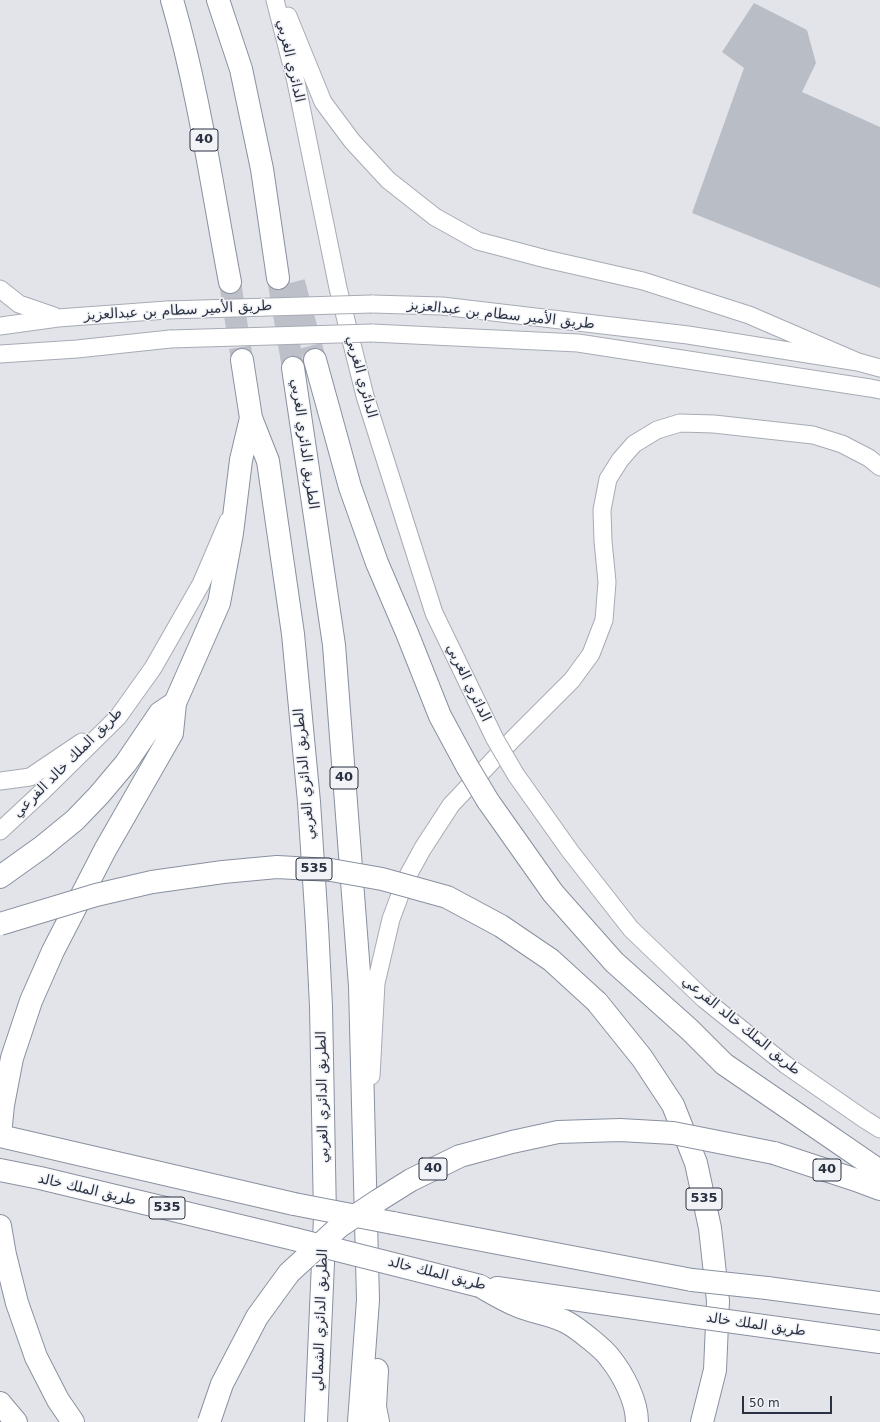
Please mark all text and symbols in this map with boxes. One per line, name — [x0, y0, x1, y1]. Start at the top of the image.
street label: الدائري الغربي — [272, 18, 308, 104]
road number: 40 — [190, 129, 218, 151]
street label: طريق الأمير سطام بن عبدالعزيز — [406, 297, 596, 333]
street label: طريق الأمير سطام بن عبدالعزيز — [83, 298, 273, 324]
street label: الدائري الغربي — [342, 334, 380, 420]
street label: الطريق الدائري الغربي — [286, 377, 322, 511]
street label: الدائري الغربي — [442, 641, 494, 725]
street label: طريق الملك خالد الفرعي — [10, 705, 126, 821]
street label: الطريق الدائري الغربي — [291, 708, 319, 840]
road number: 40 — [330, 767, 358, 789]
road number: 535 — [296, 858, 332, 880]
street label: طريق الملك خالد الفرعي — [678, 973, 804, 1079]
street label: الطريق الدائري الغربي — [313, 1031, 333, 1163]
road number: 40 — [419, 1158, 447, 1180]
road number: 40 — [813, 1159, 841, 1181]
street label: طريق الملك خالد — [36, 1171, 138, 1209]
road number: 535 — [686, 1188, 722, 1210]
road number: 535 — [149, 1197, 185, 1219]
street label: الطريق الدائري الشمالي — [310, 1248, 332, 1392]
street label: طريق الملك خالد — [386, 1254, 488, 1294]
street label: طريق الملك خالد — [705, 1310, 807, 1340]
scale bar — [744, 1388, 834, 1414]
text: 50 m — [749, 1396, 780, 1410]

